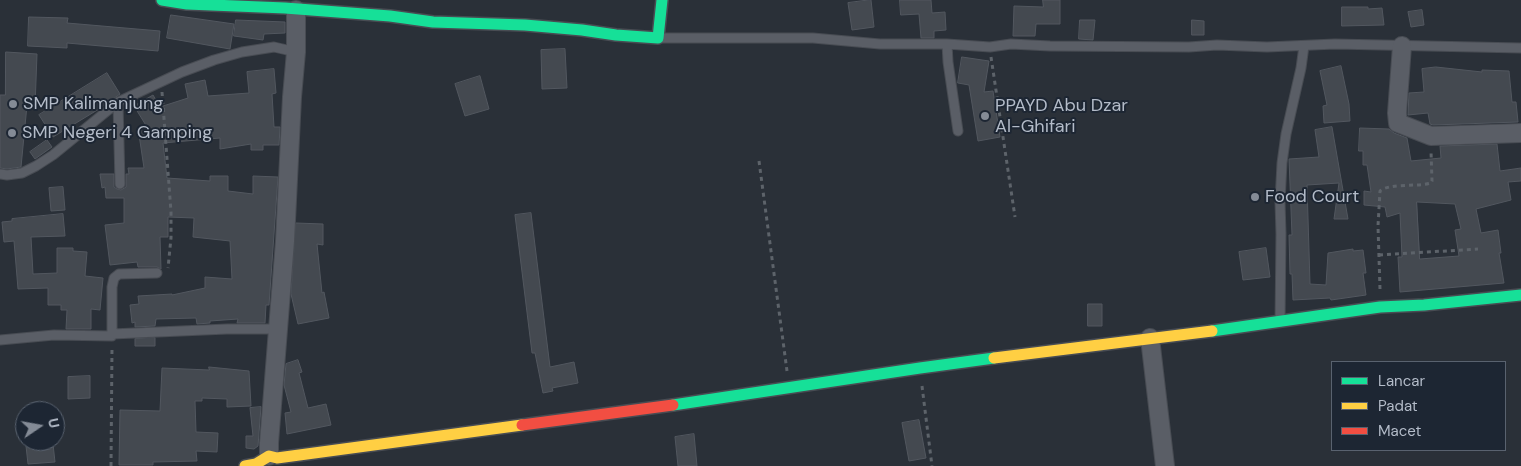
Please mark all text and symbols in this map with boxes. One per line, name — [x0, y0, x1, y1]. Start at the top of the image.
place label: SMP Kalimanjung — [23, 93, 163, 115]
place label: PPAYD Abu Dzar Al-Ghifari — [995, 95, 1128, 138]
marker: SMP Kalimanjung — [7, 98, 19, 110]
marker: PPAYD Abu Dzar Al-Ghifari — [979, 110, 991, 122]
place label: SMP Negeri 4 Gamping — [22, 122, 212, 144]
marker: SMP Negeri 4 Gamping — [6, 127, 18, 139]
place label: Food Court — [1265, 186, 1359, 208]
marker: Food Court — [1249, 191, 1261, 203]
legend — [1331, 361, 1506, 451]
text: Lancar — [1378, 371, 1425, 391]
text: Padat — [1378, 396, 1418, 416]
north arrow — [15, 401, 65, 451]
text: U — [44, 417, 63, 430]
text: Macet — [1378, 421, 1422, 441]

